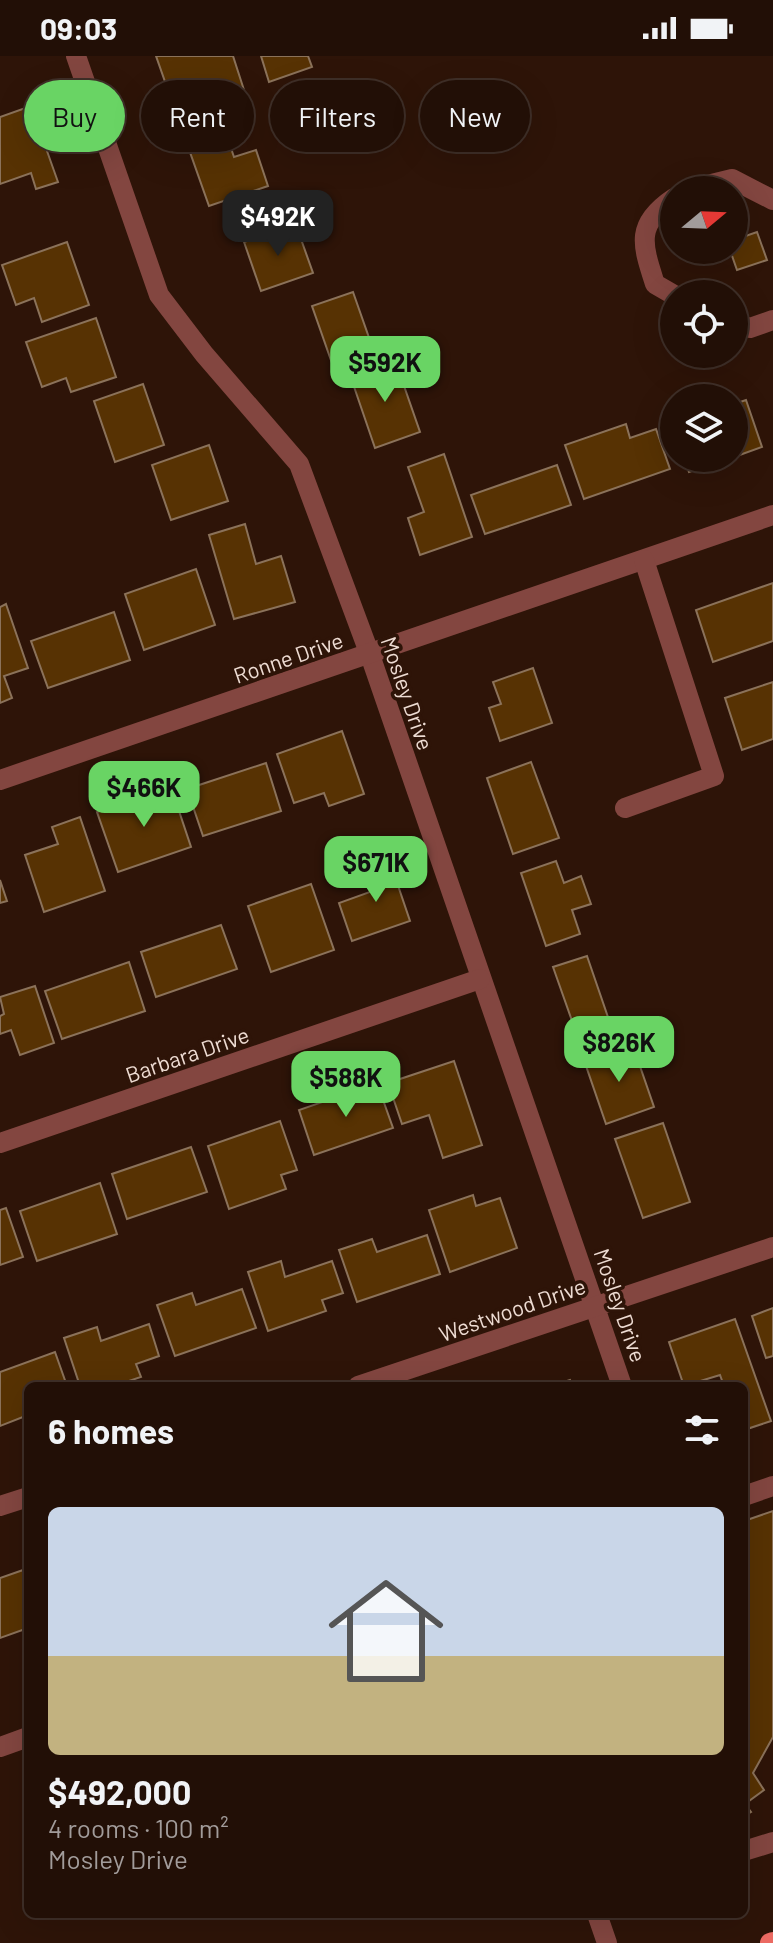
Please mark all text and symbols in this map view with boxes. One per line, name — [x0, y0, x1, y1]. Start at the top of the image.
text: 09:03 — [40, 10, 117, 46]
chip: Buy — [24, 80, 125, 152]
chip: Rent — [141, 80, 254, 152]
chip: Filters — [270, 80, 404, 152]
chip: New — [420, 80, 530, 152]
north arrow — [660, 176, 748, 264]
map controls — [660, 176, 748, 472]
pin: $492K — [222, 190, 334, 258]
text: $492K — [240, 200, 316, 231]
button: locate — [660, 280, 748, 368]
pin: $592K — [329, 336, 441, 404]
text: $592K — [348, 346, 422, 377]
button: layers — [660, 384, 748, 472]
street label: Ronne Drive — [230, 626, 346, 688]
street label: Mosley Drive — [376, 633, 440, 753]
pin: $466K — [88, 761, 200, 829]
text: $466K — [107, 771, 181, 802]
pin: $671K — [320, 836, 432, 904]
text: $671K — [342, 846, 410, 877]
pin: $826K — [563, 1016, 675, 1084]
street label: Barbara Drive — [122, 1021, 252, 1087]
text: $826K — [582, 1026, 656, 1057]
pin: $588K — [290, 1051, 402, 1119]
text: $588K — [309, 1061, 383, 1092]
street label: Mosley Drive — [589, 1245, 653, 1365]
street label: Westwood Drive — [435, 1272, 589, 1346]
icon: filters — [680, 1408, 724, 1452]
text: 6 homes — [48, 1410, 174, 1451]
icon: home — [314, 1559, 458, 1703]
text: $492,000 — [48, 1771, 191, 1812]
text: 4 rooms · 100 m² — [48, 1812, 229, 1843]
text: Mosley Drive — [48, 1843, 188, 1874]

